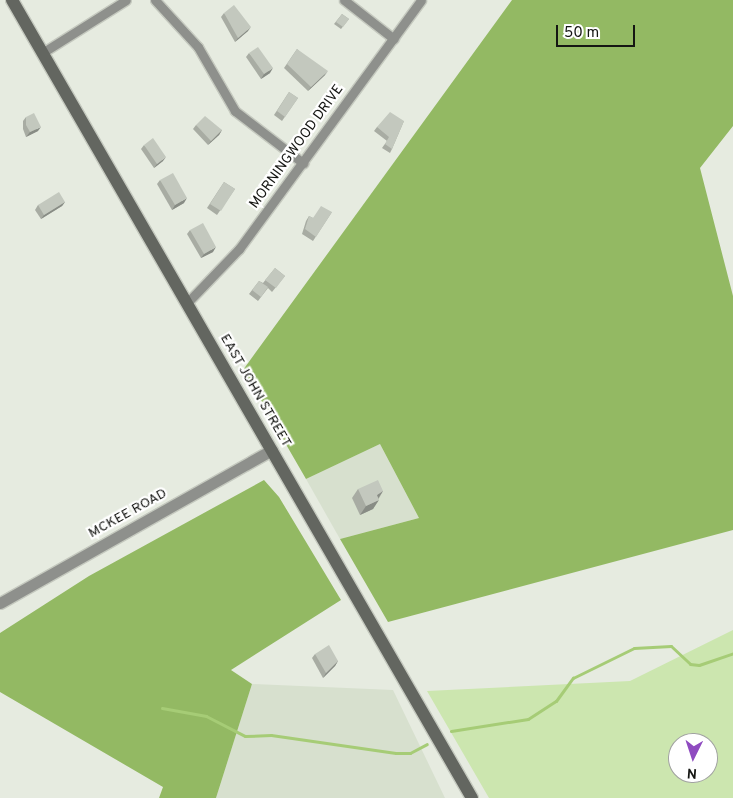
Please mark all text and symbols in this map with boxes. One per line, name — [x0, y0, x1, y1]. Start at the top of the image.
scale bar — [558, 15, 637, 47]
text: 50 m — [564, 24, 599, 43]
street label: MORNINGWOOD DRIVE — [246, 82, 348, 212]
street label: EAST JOHN STREET — [216, 331, 294, 451]
street label: MCKEE ROAD — [86, 486, 170, 542]
north arrow — [668, 733, 718, 783]
text: N — [686, 764, 698, 781]

